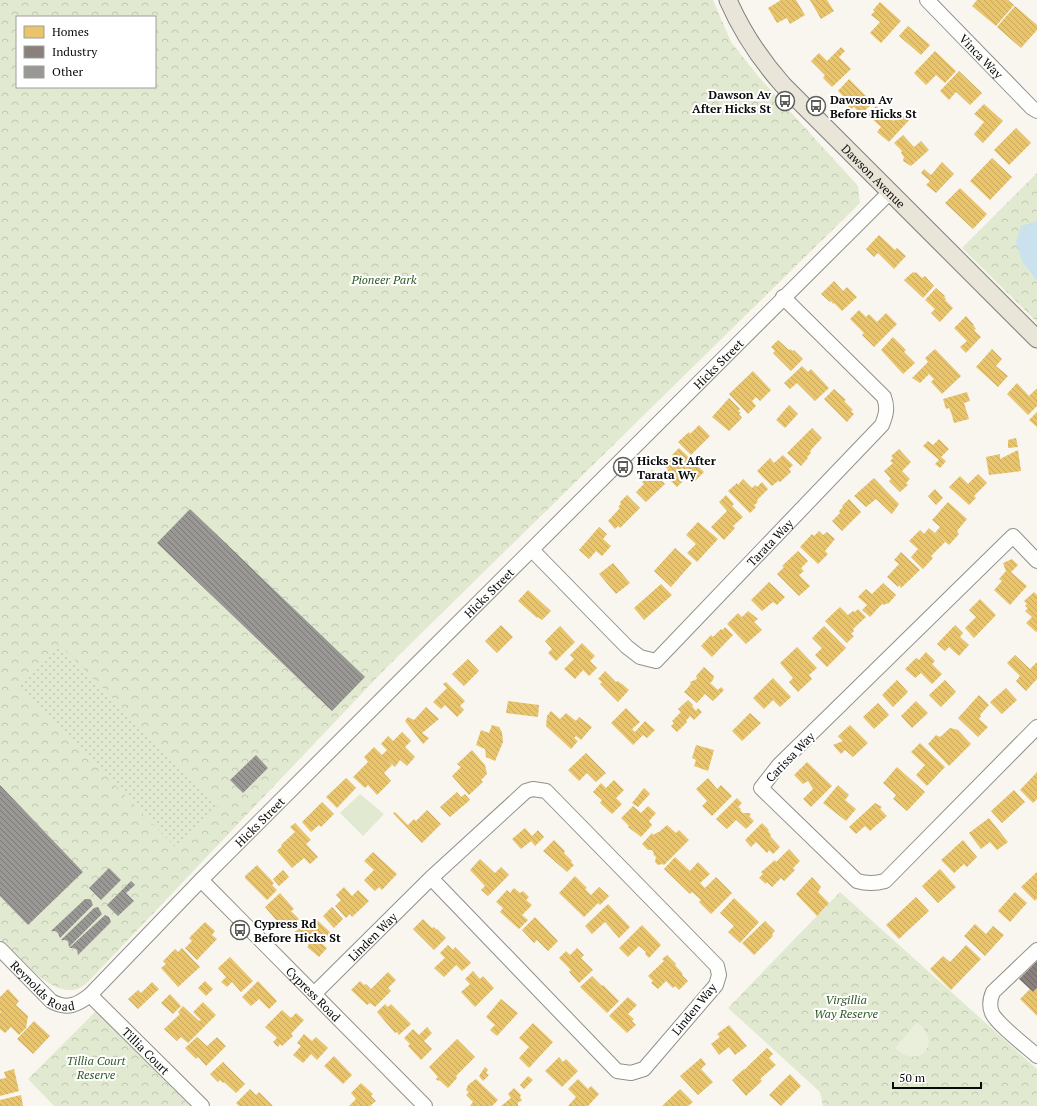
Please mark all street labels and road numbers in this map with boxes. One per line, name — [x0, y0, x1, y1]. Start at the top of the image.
street label: Vinca Way — [956, 31, 1007, 82]
street label: Dawson Avenue — [839, 141, 909, 211]
street label: Hicks Street — [690, 335, 746, 392]
street label: Tarata Way — [744, 515, 796, 569]
street label: Hicks Street — [461, 564, 517, 621]
street label: Carissa Way — [762, 728, 818, 785]
street label: Hicks Street — [231, 793, 288, 850]
street label: Linden Way — [345, 908, 400, 964]
street label: Reynolds Road — [8, 957, 76, 1013]
street label: Cypress Road — [283, 963, 344, 1024]
street label: Linden Way — [668, 979, 720, 1038]
street label: Tillia Court — [119, 1024, 173, 1078]

